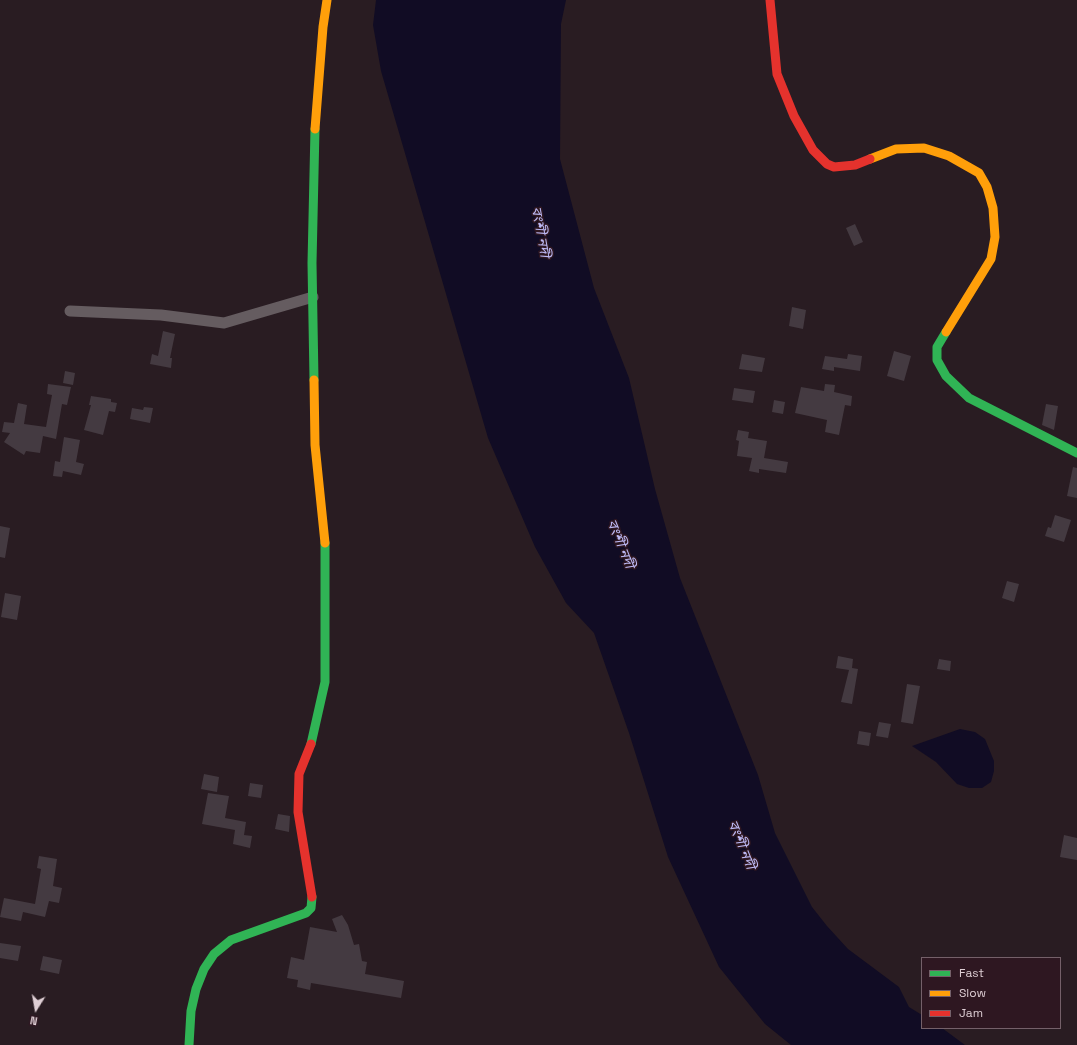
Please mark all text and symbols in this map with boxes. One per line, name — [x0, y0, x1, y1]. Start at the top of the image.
water label: বংশী নদী — [527, 205, 553, 259]
water label: বংশী নদী — [603, 517, 637, 571]
water label: বংশী নদী — [724, 818, 758, 872]
legend — [921, 957, 1061, 1029]
text: Fast — [959, 965, 984, 981]
text: Slow — [959, 985, 986, 1001]
north arrow — [16, 989, 56, 1029]
text: Jam — [959, 1005, 983, 1021]
text: N — [29, 1013, 39, 1028]

